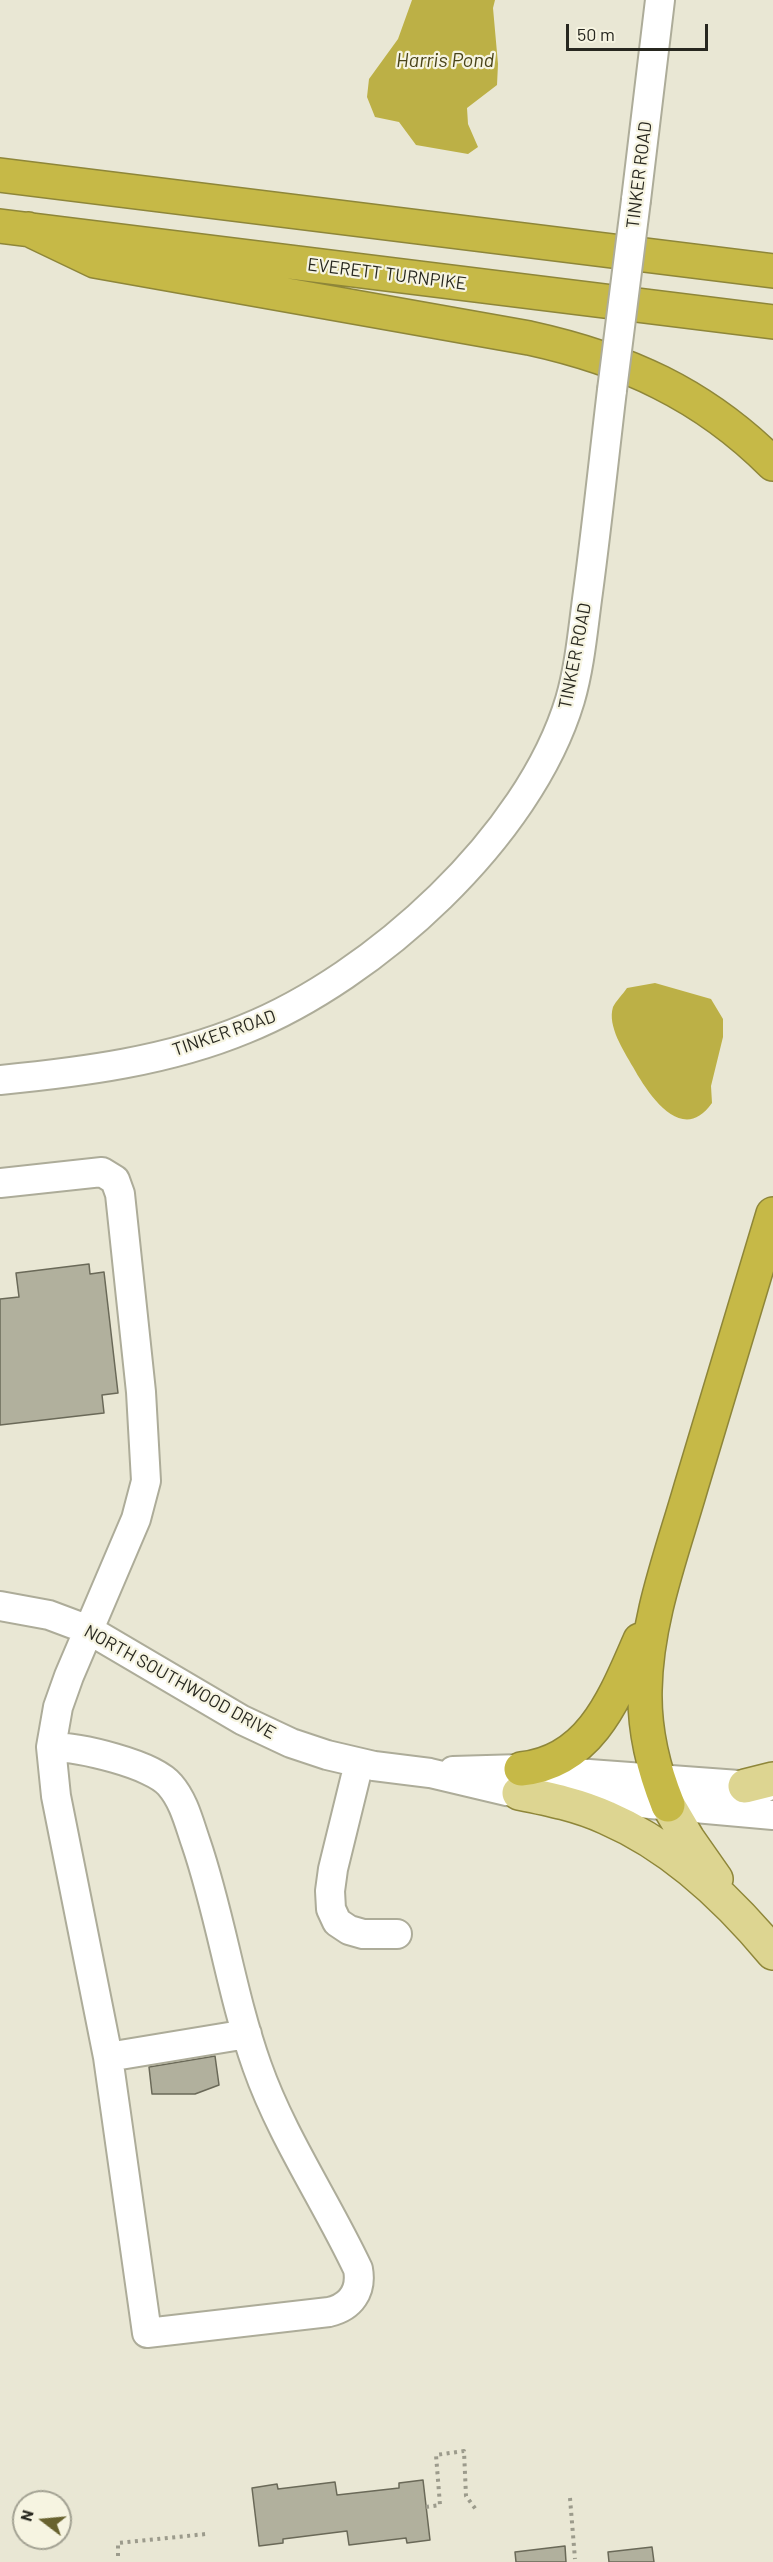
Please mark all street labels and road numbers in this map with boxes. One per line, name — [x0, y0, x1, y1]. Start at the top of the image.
street label: TINKER ROAD — [622, 120, 656, 230]
street label: EVERETT TURNPIKE — [306, 254, 468, 294]
street label: TINKER ROAD — [554, 601, 596, 711]
street label: TINKER ROAD — [170, 1005, 278, 1061]
street label: NORTH SOUTHWOOD DRIVE — [80, 1620, 280, 1744]

